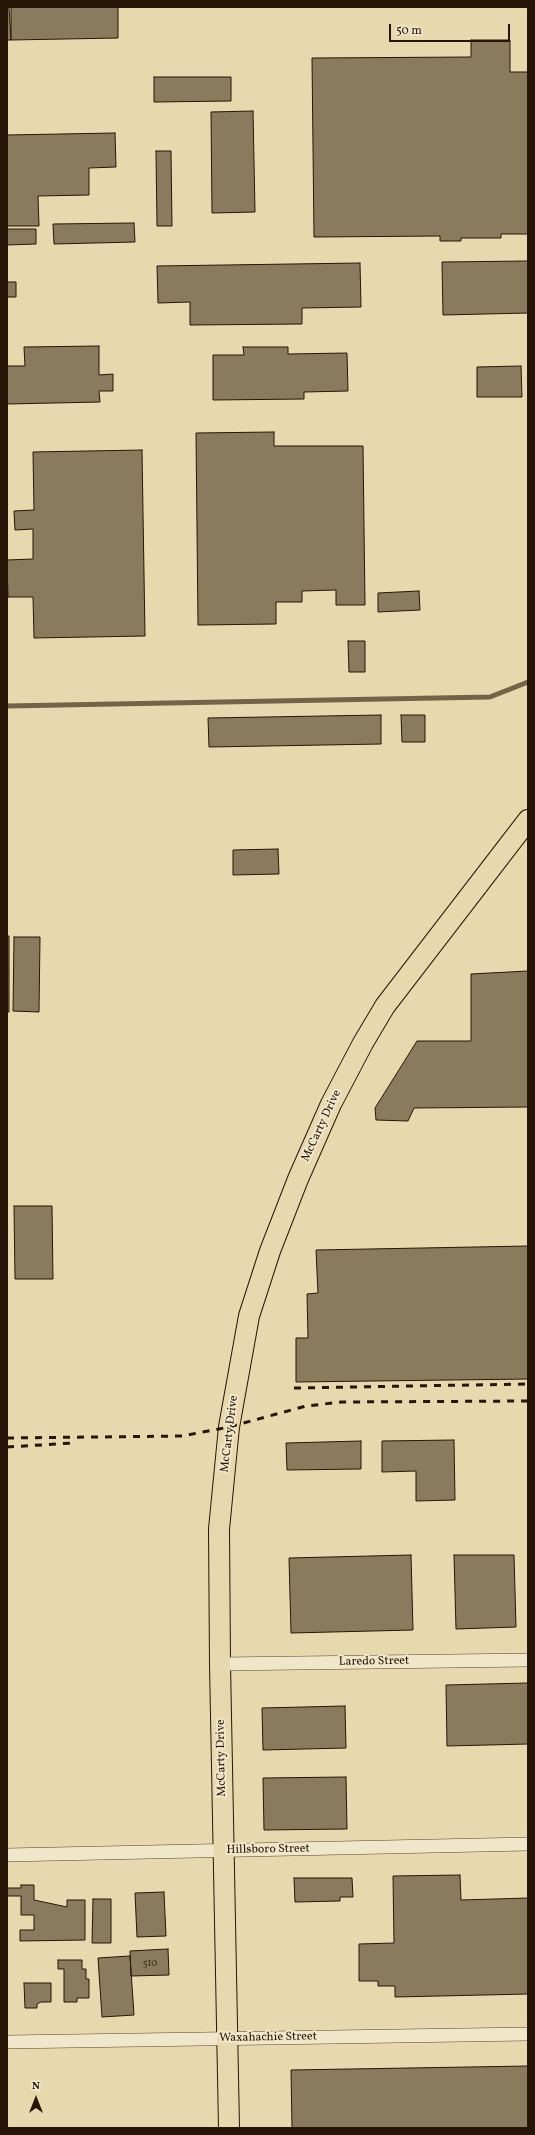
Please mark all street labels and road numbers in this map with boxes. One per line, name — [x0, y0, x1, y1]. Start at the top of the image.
street label: McCarty Drive — [299, 1088, 345, 1164]
street label: McCarty Drive — [218, 1395, 242, 1473]
street label: Laredo Street — [339, 1654, 409, 1670]
street label: McCarty Drive — [214, 1719, 230, 1797]
street label: Hillsboro Street — [226, 1842, 310, 1858]
street label: Waxahachie Street — [219, 2030, 317, 2046]

